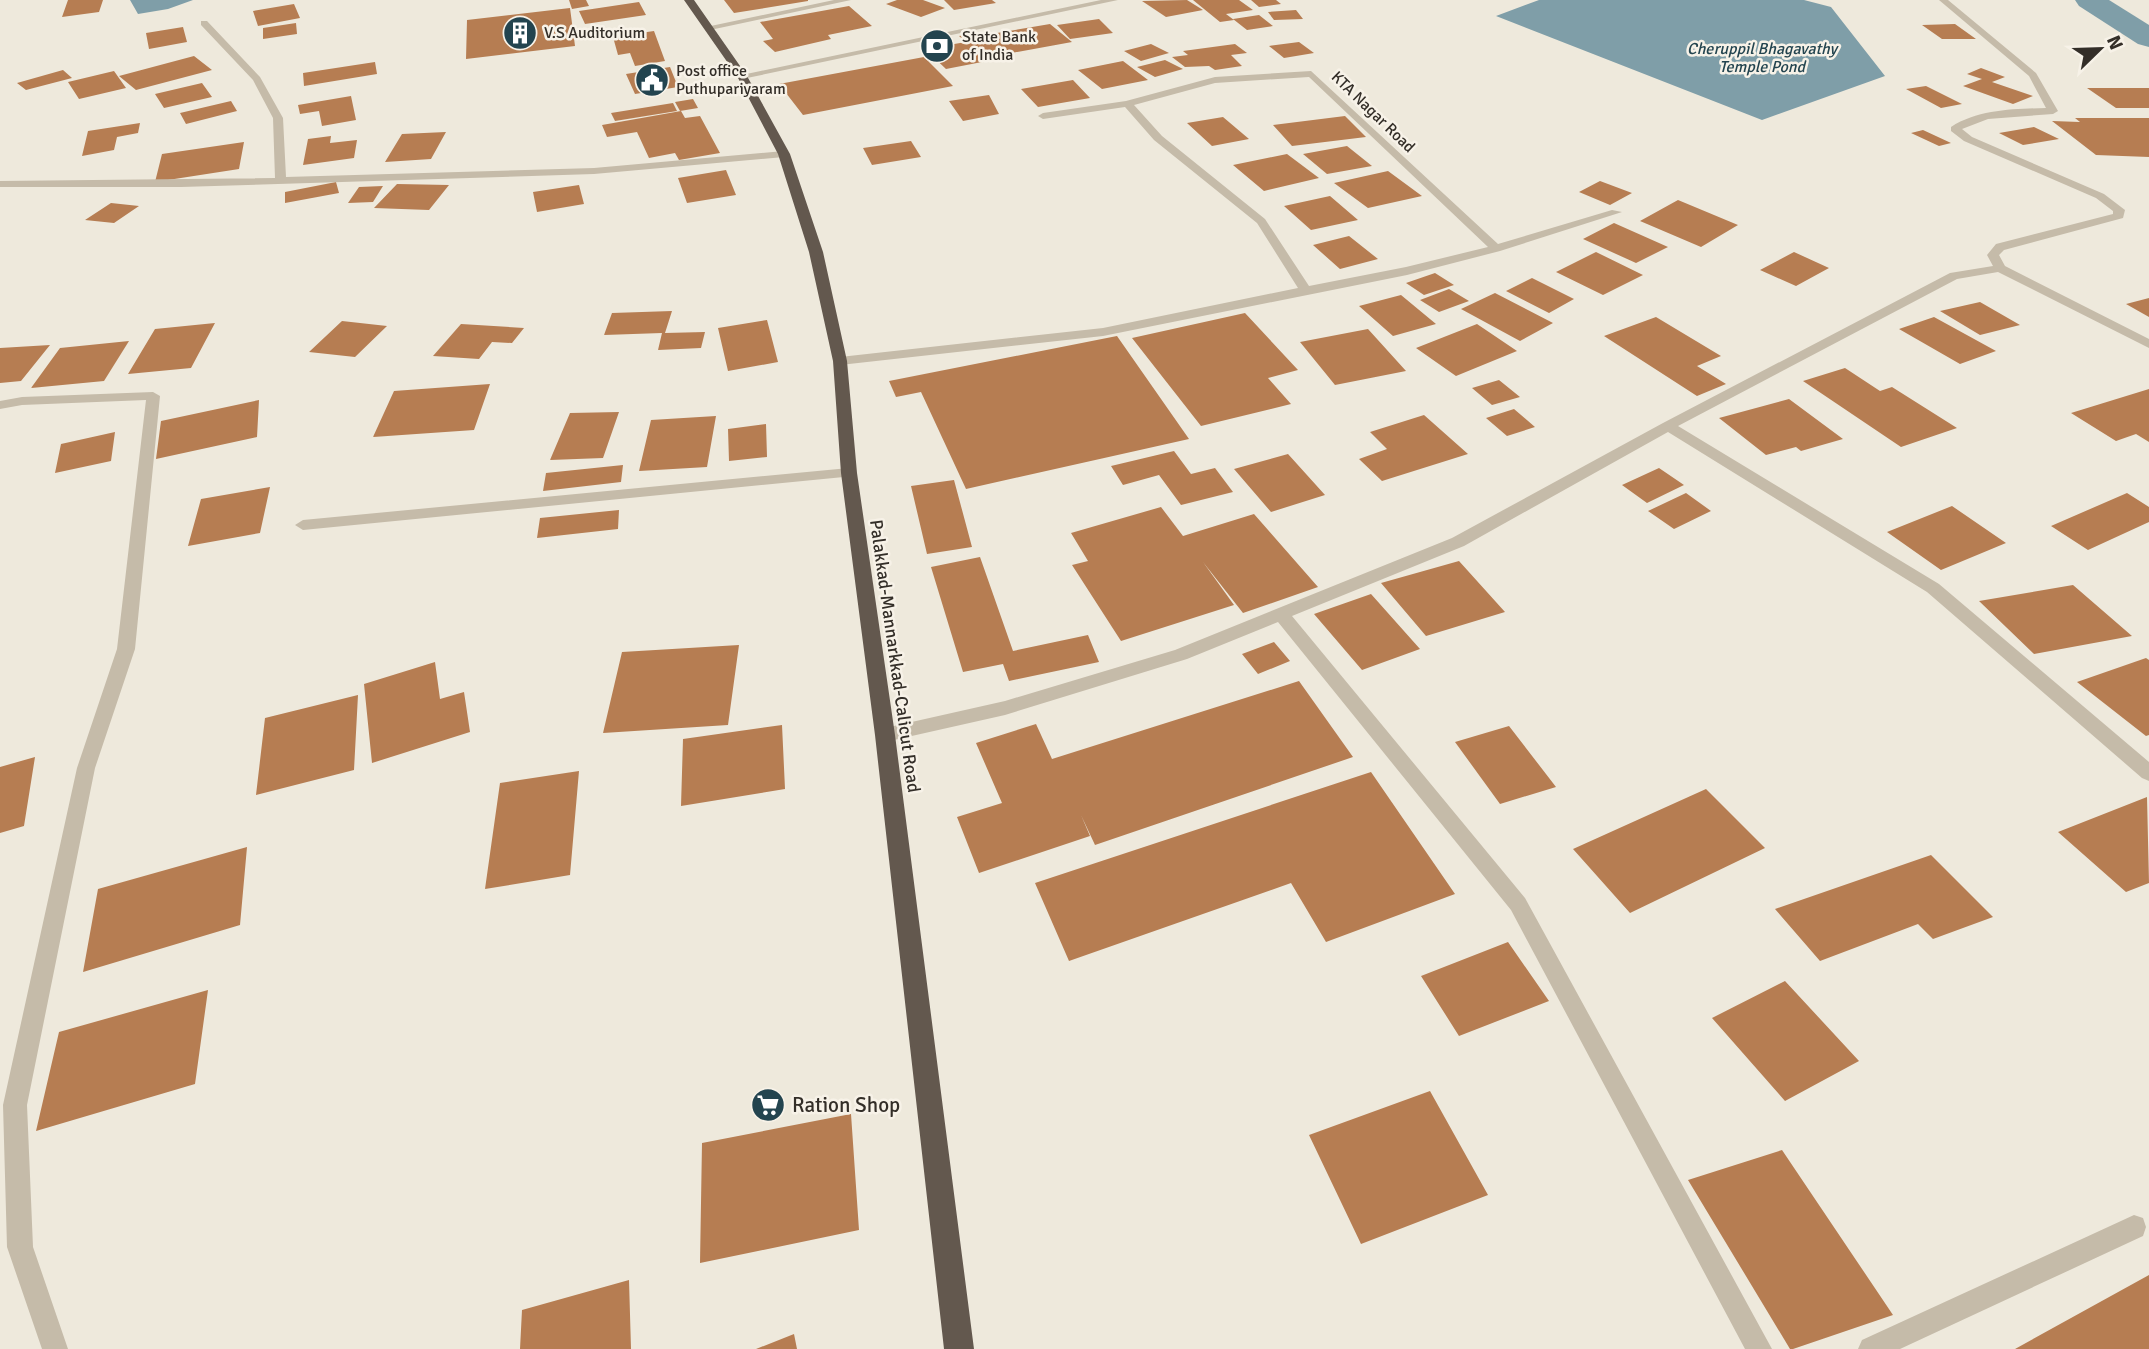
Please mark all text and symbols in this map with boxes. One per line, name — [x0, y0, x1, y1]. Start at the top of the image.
building icon: V.S Auditorium — [501, 14, 539, 52]
north arrow — [2065, 14, 2135, 84]
place label: V.S Auditorium — [544, 23, 645, 43]
bank icon: State Bank of India — [918, 27, 956, 65]
place label: State Bank of India — [962, 27, 1036, 65]
text: N — [2101, 32, 2128, 54]
water label: Cheruppil Bhagavathy Temple Pond — [1687, 39, 1840, 77]
public building icon: Post office Puthupariyaram — [633, 61, 671, 99]
place label: Post office Puthupariyaram — [676, 61, 786, 99]
street label: KTA Nagar Road — [1327, 67, 1419, 157]
street label: Palakkad-Mannarkkad-Calicut Road — [865, 518, 925, 794]
supermarket icon: Ration Shop — [749, 1086, 787, 1124]
place label: Ration Shop — [792, 1092, 900, 1118]

